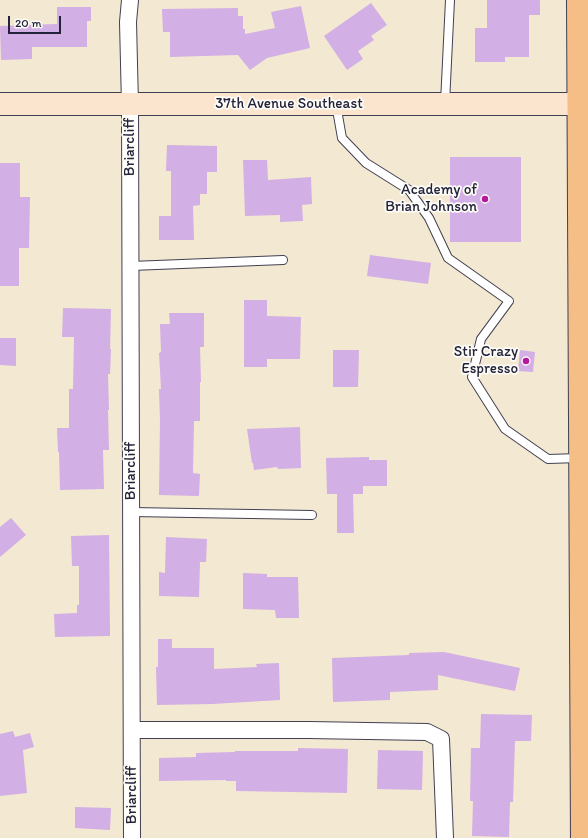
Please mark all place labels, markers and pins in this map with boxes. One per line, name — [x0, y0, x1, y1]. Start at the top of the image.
place label: Academy of Brian Johnson — [385, 181, 477, 216]
marker: Academy of Brian Johnson — [480, 194, 490, 204]
place label: Stir Crazy Espresso — [454, 343, 518, 378]
marker: Stir Crazy Espresso — [521, 356, 531, 366]

